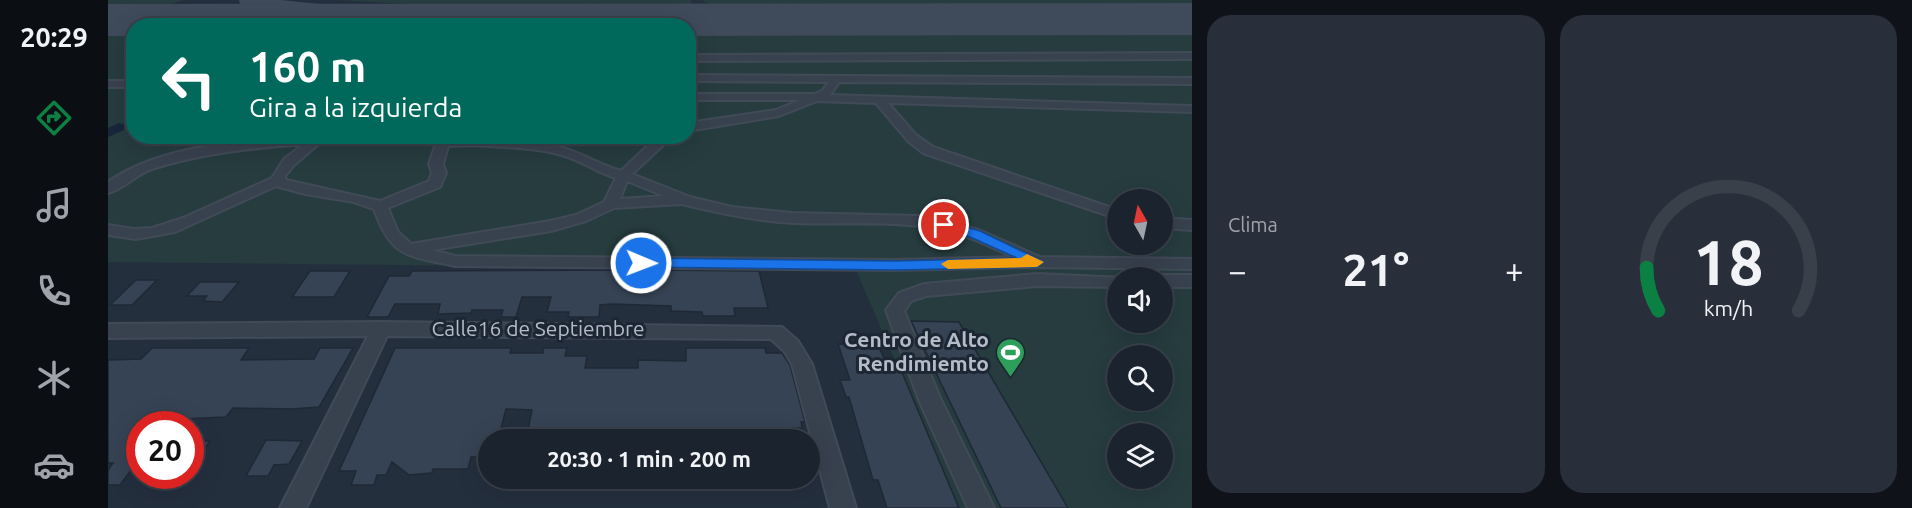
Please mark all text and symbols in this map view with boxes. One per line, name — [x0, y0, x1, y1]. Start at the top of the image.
text: 20:29 — [20, 22, 88, 52]
icon: left — [150, 42, 228, 120]
text: 160 m — [249, 43, 366, 90]
text: Gira a la izquierda — [249, 92, 462, 122]
icon: directions — [33, 97, 75, 139]
icon: music — [33, 184, 75, 226]
north arrow — [1107, 189, 1173, 255]
map controls — [1107, 189, 1173, 489]
pin — [918, 199, 969, 250]
icon: arrive — [927, 208, 960, 241]
text: Clima — [1228, 213, 1278, 236]
text: 18 — [1693, 227, 1763, 297]
position arrow — [609, 231, 673, 295]
text: 21° — [1342, 244, 1409, 295]
text: − — [1228, 252, 1247, 289]
text: + — [1505, 252, 1524, 289]
button: sound — [1107, 267, 1173, 333]
icon: phone — [33, 270, 75, 312]
text: km/h — [1703, 296, 1753, 320]
street label: Calle16 de Septiembre — [431, 316, 645, 340]
place label: Centro de Alto Rendimiemto — [844, 327, 989, 375]
sports icon: Centro de Alto Rendimiemto — [994, 336, 1026, 378]
button: search — [1107, 345, 1173, 411]
icon: climate — [33, 357, 75, 399]
speed limit sign: 20 — [126, 411, 204, 489]
button: layers — [1107, 423, 1173, 489]
icon: car — [33, 444, 75, 486]
text: 20:30 · 1 min · 200 m — [547, 446, 751, 471]

